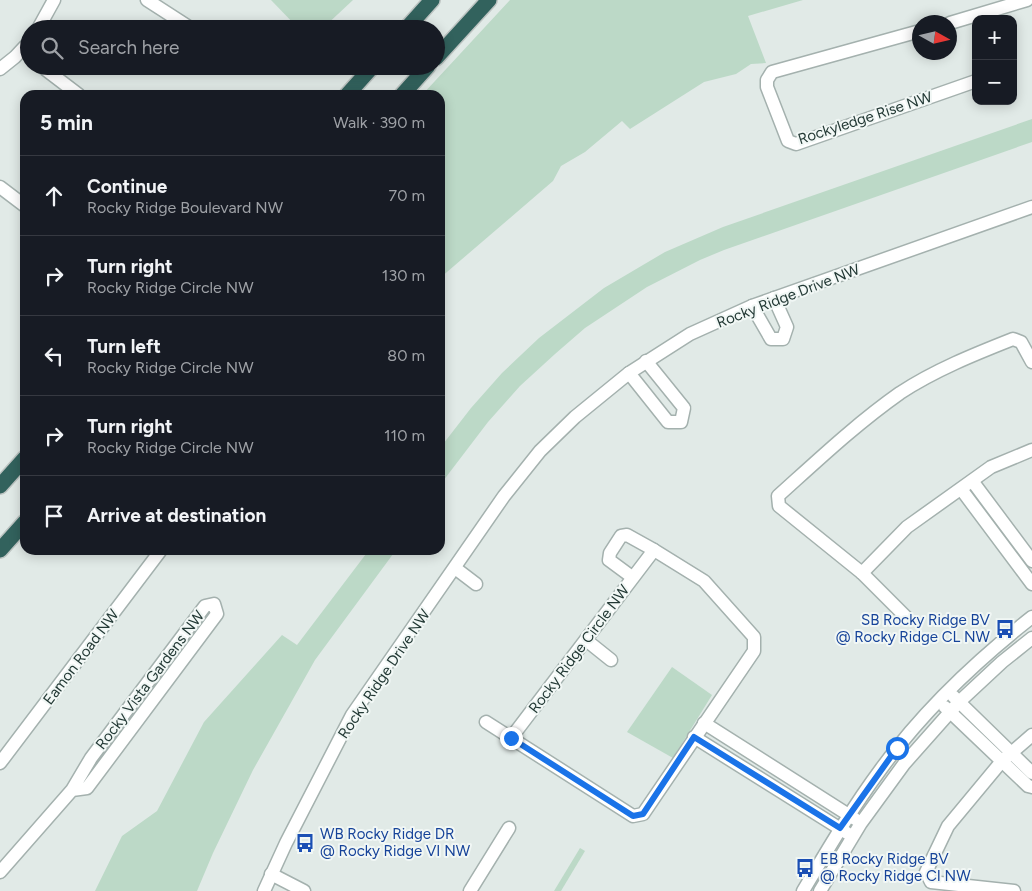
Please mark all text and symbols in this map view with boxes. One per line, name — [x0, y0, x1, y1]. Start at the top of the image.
north arrow — [912, 15, 957, 60]
map controls — [972, 15, 1017, 105]
button: + — [972, 15, 1017, 60]
search box — [20, 20, 445, 75]
icon: search — [38, 34, 66, 62]
text: Search here — [78, 36, 180, 59]
button: − — [972, 60, 1017, 105]
street label: Rockyledge Rise NW — [796, 88, 935, 148]
text: 5 min — [40, 110, 93, 135]
text: Walk · 390 m — [333, 113, 425, 132]
text: Continue — [87, 175, 167, 198]
icon: ahead — [40, 182, 68, 210]
text: 70 m — [389, 186, 425, 205]
text: Rocky Ridge Boulevard NW — [87, 198, 283, 217]
text: Turn right — [87, 255, 173, 278]
street label: Rocky Ridge Drive NW — [714, 260, 863, 332]
icon: right — [40, 262, 68, 290]
text: 130 m — [382, 266, 425, 285]
text: Rocky Ridge Circle NW — [87, 278, 254, 297]
text: Turn left — [87, 335, 161, 358]
icon: left — [40, 342, 68, 370]
text: 80 m — [387, 346, 425, 365]
text: Rocky Ridge Circle NW — [87, 358, 254, 377]
text: Turn right — [87, 415, 173, 438]
icon: right — [40, 422, 68, 450]
text: 110 m — [384, 426, 425, 445]
text: Rocky Ridge Circle NW — [87, 438, 254, 457]
icon: arrive — [40, 502, 68, 530]
text: Arrive at destination — [87, 504, 266, 527]
street label: Rocky Ridge Circle NW — [525, 581, 634, 717]
street label: Eamon Road NW — [39, 605, 123, 708]
street label: Rocky Ridge Drive NW — [334, 606, 434, 742]
street label: Rocky Vista Gardens NW — [92, 607, 208, 753]
place label: SB Rocky Ridge BV @ Rocky Ridge CL NW — [836, 611, 991, 646]
bus stop icon: SB Rocky Ridge BV @ Rocky Ridge CL NW — [994, 618, 1016, 640]
route end — [500, 727, 523, 750]
route start — [886, 737, 909, 760]
place label: WB Rocky Ridge DR @ Rocky Ridge VI NW — [320, 825, 471, 860]
bus stop icon: WB Rocky Ridge DR @ Rocky Ridge VI NW — [294, 832, 316, 854]
place label: EB Rocky Ridge BV @ Rocky Ridge CI NW — [820, 850, 971, 885]
bus stop icon: EB Rocky Ridge BV @ Rocky Ridge CI NW — [794, 857, 816, 879]

